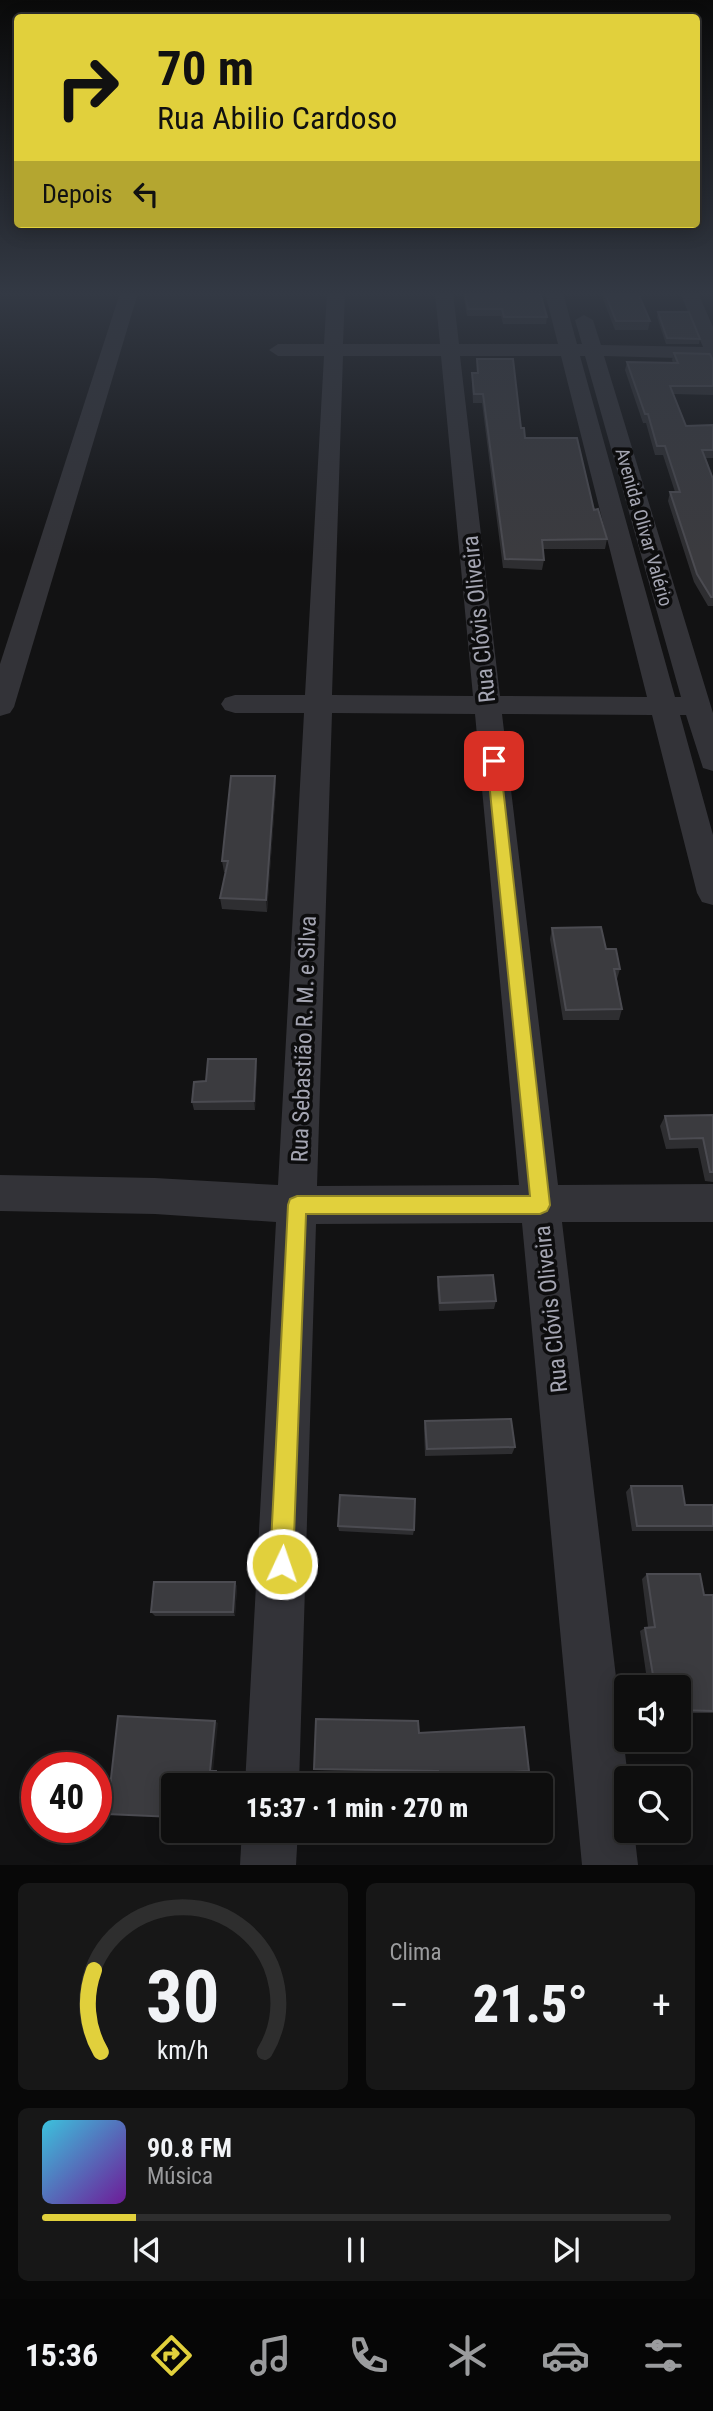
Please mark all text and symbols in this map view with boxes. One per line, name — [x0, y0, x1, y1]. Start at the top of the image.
text: 70 m — [157, 40, 254, 97]
icon: right — [42, 42, 133, 133]
text: Rua Abilio Cardoso — [157, 99, 397, 137]
icon: left — [127, 175, 165, 213]
text: Depois — [42, 179, 113, 209]
street label: Avenida Olivar Valério — [610, 445, 678, 609]
street label: Rua Clóvis Oliveira — [457, 534, 501, 704]
pin — [464, 731, 524, 791]
icon: arrive — [475, 742, 513, 780]
street label: Rua Sebastião R. M. e Silva — [286, 915, 322, 1163]
street label: Rua Clóvis Oliveira — [529, 1224, 573, 1394]
position arrow — [245, 1527, 319, 1601]
map controls — [614, 1675, 691, 1843]
button: sound — [614, 1675, 691, 1752]
speed limit sign: 40 — [21, 1752, 112, 1843]
button: search — [614, 1766, 691, 1843]
text: 15:37 · 1 min · 270 m — [246, 1793, 468, 1823]
text: Clima — [390, 1939, 441, 1966]
text: 30 — [146, 1955, 220, 2041]
text: 21.5° — [473, 1974, 588, 2035]
text: − — [390, 1983, 409, 2027]
text: + — [652, 1983, 671, 2027]
text: km/h — [157, 2036, 208, 2065]
text: 90.8 FM — [147, 2133, 232, 2163]
text: Música — [147, 2163, 213, 2190]
icon: previous — [128, 2231, 166, 2269]
icon: pause — [337, 2231, 375, 2269]
icon: next — [547, 2231, 585, 2269]
icon: directions — [147, 2331, 196, 2380]
icon: music — [246, 2331, 295, 2380]
icon: phone — [344, 2331, 393, 2380]
icon: climate — [443, 2331, 492, 2380]
icon: car — [541, 2331, 590, 2380]
icon: filters — [639, 2331, 688, 2380]
text: 15:36 — [25, 2336, 98, 2374]

